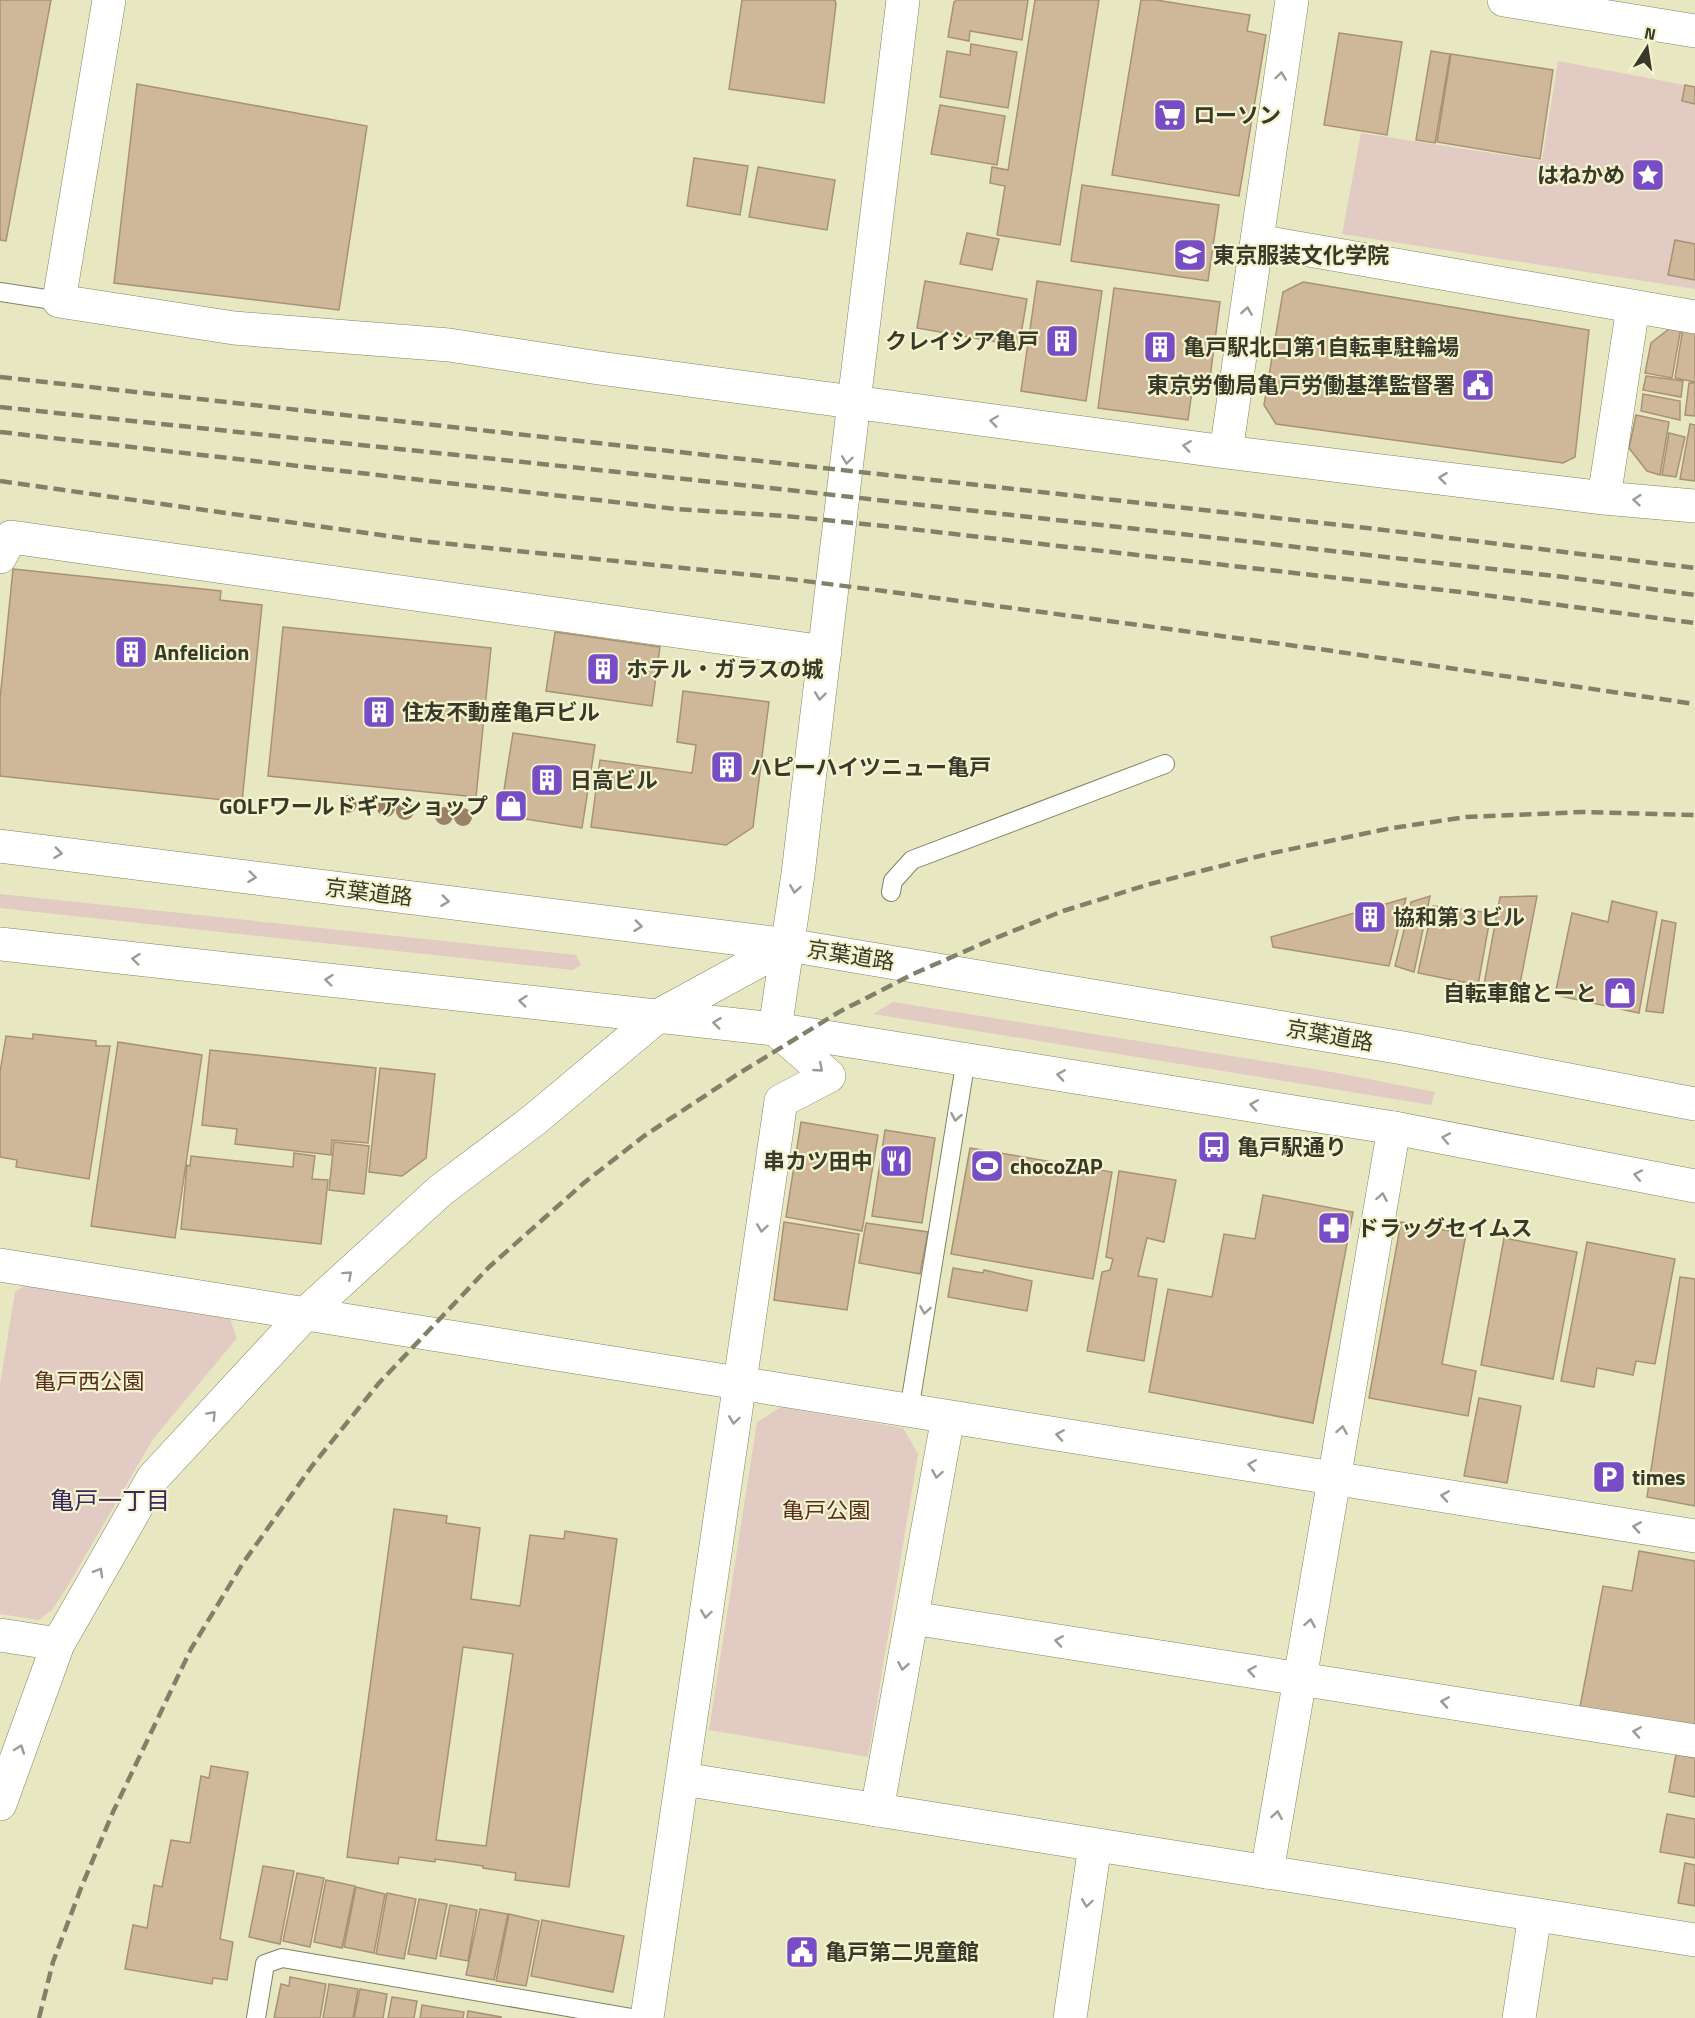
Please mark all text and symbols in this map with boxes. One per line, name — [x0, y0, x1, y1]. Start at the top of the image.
north arrow — [1617, 18, 1677, 78]
text: N — [1642, 20, 1658, 46]
one-way arrow — [1275, 72, 1287, 81]
supermarket icon: ローソン — [1152, 97, 1188, 133]
place label: ローソン — [1193, 98, 1281, 132]
place icon: はねかめ — [1630, 157, 1666, 193]
place label: はねかめ — [1537, 158, 1625, 192]
school or university icon: 東京服装文化学院 — [1172, 237, 1208, 273]
place label: 東京服装文化学院 — [1213, 238, 1389, 272]
one-way arrow — [1240, 306, 1252, 315]
building icon: クレイシア亀戸 — [1044, 323, 1080, 359]
place label: クレイシア亀戸 — [885, 324, 1039, 358]
building icon: 亀戸駅北口第1自転車駐輪場 — [1142, 329, 1178, 365]
place label: 亀戸駅北口第1自転車駐輪場 — [1183, 330, 1459, 364]
public building icon: 東京労働局亀戸労働基準監督署 — [1460, 367, 1496, 403]
place label: 東京労働局亀戸労働基準監督署 — [1147, 368, 1455, 402]
one-way arrow — [989, 415, 998, 427]
one-way arrow — [1182, 441, 1192, 453]
one-way arrow — [841, 456, 854, 465]
one-way arrow — [1438, 472, 1448, 485]
one-way arrow — [1632, 494, 1641, 507]
building icon: Anfelicion — [113, 634, 149, 670]
place label: Anfelicion — [154, 635, 249, 669]
building icon: ホテル・ガラスの城 — [585, 651, 621, 687]
place label: ホテル・ガラスの城 — [626, 652, 824, 686]
one-way arrow — [814, 691, 826, 700]
building icon: 住友不動産亀戸ビル — [361, 694, 397, 730]
place label: 住友不動産亀戸ビル — [402, 695, 600, 729]
building icon: ハピーハイツニュー亀戸 — [709, 749, 745, 785]
place label: ハピーハイツニュー亀戸 — [750, 750, 991, 784]
building icon: 日高ビル — [529, 762, 565, 798]
place label: 日高ビル — [570, 763, 658, 797]
shop icon: GOLFワールドギアショップ — [493, 788, 529, 824]
place label: GOLFワールドギアショップ — [219, 789, 488, 823]
one-way arrow — [53, 846, 63, 859]
street label: 京葉道路 — [323, 870, 415, 914]
one-way arrow — [247, 871, 256, 883]
one-way arrow — [790, 885, 802, 894]
one-way arrow — [440, 895, 450, 907]
building icon: 協和第３ビル — [1352, 899, 1388, 935]
place label: 協和第３ビル — [1393, 900, 1525, 934]
one-way arrow — [634, 919, 643, 931]
street label: 京葉道路 — [805, 931, 897, 979]
one-way arrow — [131, 953, 140, 966]
one-way arrow — [325, 974, 334, 987]
shop icon: 自転車館とーと — [1602, 975, 1638, 1011]
place label: 自転車館とーと — [1443, 976, 1597, 1010]
one-way arrow — [519, 995, 528, 1008]
street label: 京葉道路 — [1284, 1011, 1376, 1059]
one-way arrow — [713, 1017, 722, 1029]
one-way arrow — [813, 1061, 823, 1072]
one-way arrow — [1057, 1069, 1066, 1081]
one-way arrow — [1249, 1100, 1258, 1112]
one-way arrow — [951, 1112, 963, 1122]
bus stop icon: 亀戸駅通り — [1196, 1129, 1232, 1165]
place label: 亀戸駅通り — [1237, 1130, 1347, 1164]
one-way arrow — [1441, 1132, 1451, 1145]
restaurant icon: 串カツ田中 — [878, 1143, 914, 1179]
place label: 串カツ田中 — [763, 1144, 873, 1178]
sports icon: chocoZAP — [969, 1148, 1005, 1184]
place label: chocoZAP — [1010, 1149, 1103, 1183]
one-way arrow — [1633, 1169, 1643, 1182]
one-way arrow — [1376, 1192, 1388, 1202]
pharmacy icon: ドラッグセイムス — [1316, 1210, 1352, 1246]
place label: ドラッグセイムス — [1357, 1211, 1533, 1245]
one-way arrow — [757, 1223, 769, 1232]
one-way arrow — [341, 1271, 352, 1282]
one-way arrow — [919, 1304, 932, 1314]
park label: 亀戸西公園 — [34, 1364, 144, 1398]
one-way arrow — [205, 1411, 216, 1421]
one-way arrow — [728, 1416, 740, 1425]
one-way arrow — [1336, 1426, 1348, 1435]
one-way arrow — [1055, 1429, 1064, 1441]
parking icon: times — [1591, 1459, 1627, 1495]
one-way arrow — [1248, 1460, 1257, 1472]
place label: times — [1632, 1460, 1686, 1494]
one-way arrow — [932, 1470, 944, 1479]
district label: 亀戸一丁目 — [50, 1482, 170, 1518]
one-way arrow — [1440, 1490, 1450, 1503]
park label: 亀戸公園 — [782, 1493, 870, 1527]
one-way arrow — [1633, 1521, 1643, 1534]
one-way arrow — [92, 1568, 103, 1578]
one-way arrow — [701, 1609, 713, 1618]
one-way arrow — [1303, 1618, 1315, 1627]
one-way arrow — [1055, 1635, 1065, 1648]
one-way arrow — [897, 1661, 910, 1671]
one-way arrow — [1247, 1666, 1257, 1678]
one-way arrow — [1440, 1696, 1449, 1708]
one-way arrow — [1633, 1727, 1642, 1739]
one-way arrow — [12, 1745, 25, 1755]
one-way arrow — [1270, 1810, 1282, 1820]
one-way arrow — [1081, 1898, 1093, 1908]
public building icon: 亀戸第二児童館 — [784, 1934, 820, 1970]
place label: 亀戸第二児童館 — [825, 1935, 979, 1969]

